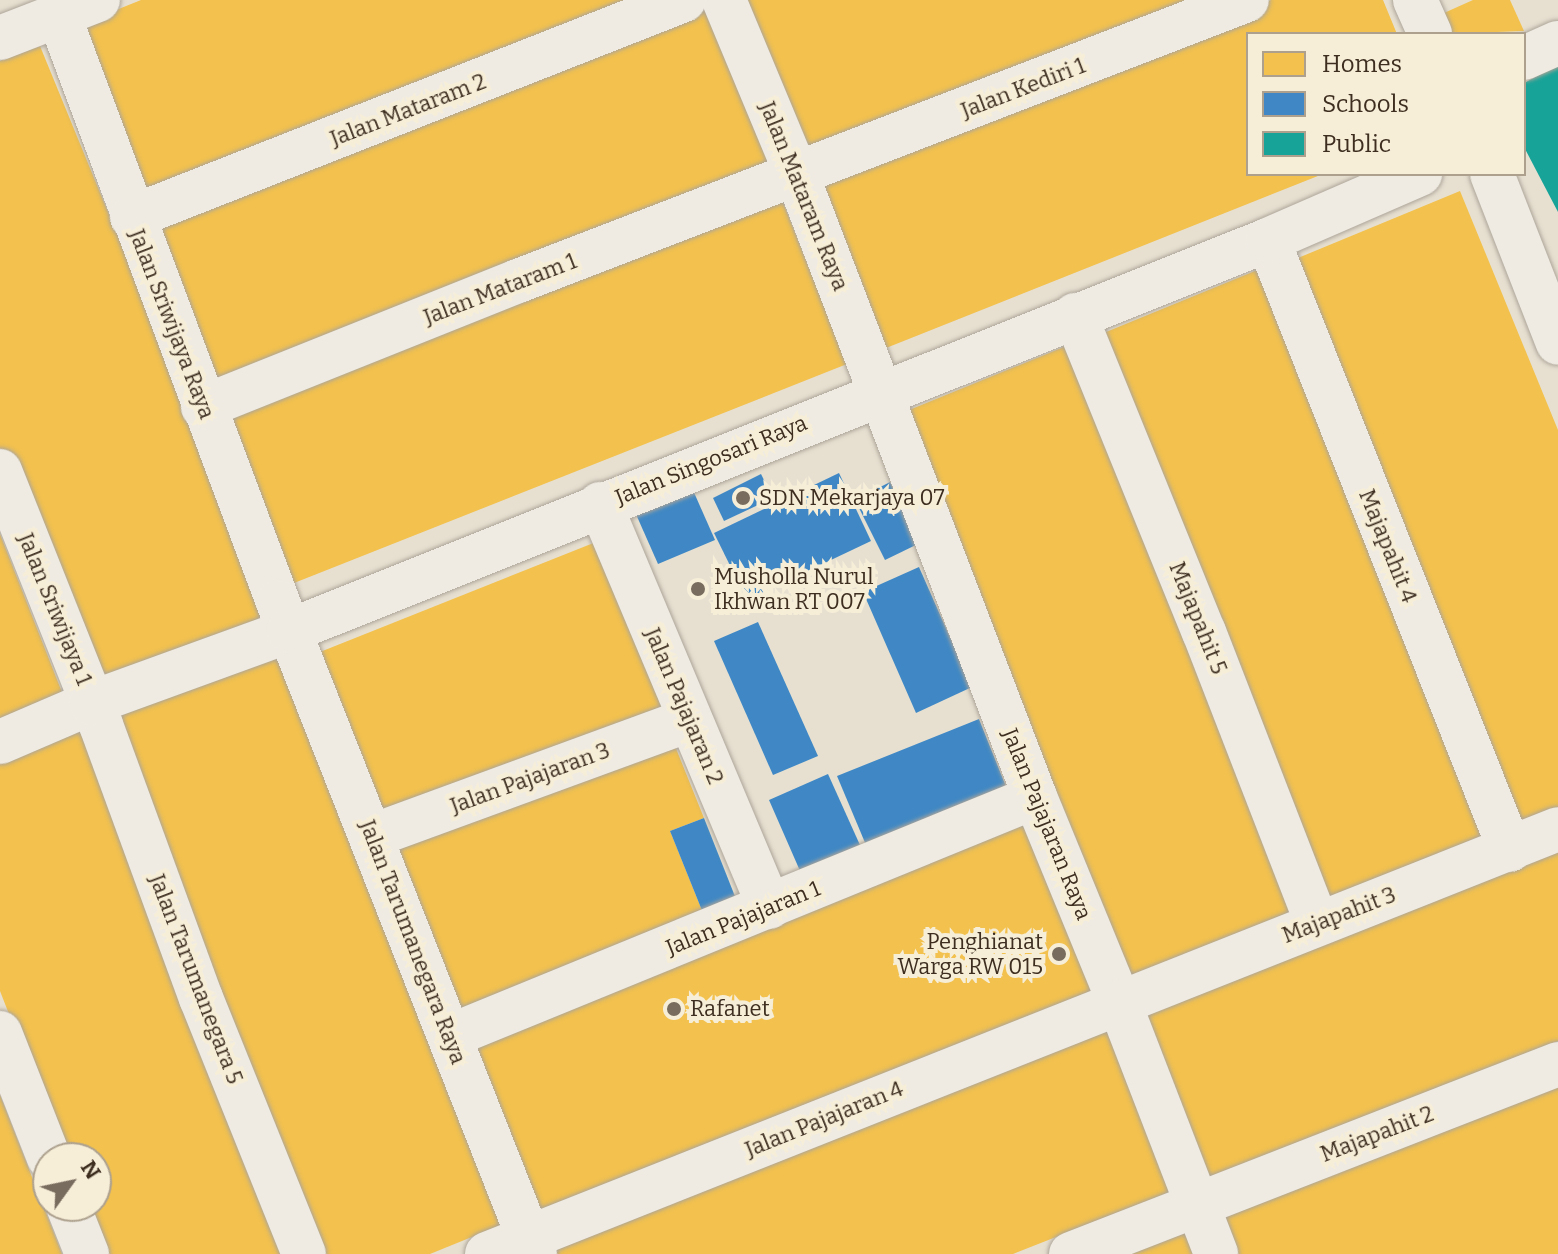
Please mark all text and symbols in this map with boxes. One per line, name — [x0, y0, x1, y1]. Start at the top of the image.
legend — [1246, 32, 1526, 176]
text: Homes — [1322, 50, 1402, 78]
street label: Jalan Kediri 1 — [957, 52, 1089, 124]
street label: Jalan Mataram 2 — [326, 68, 490, 152]
text: Schools — [1322, 90, 1409, 118]
street label: Jalan Mataram Raya — [754, 98, 854, 294]
text: Public — [1322, 130, 1391, 158]
street label: Jalan Sriwijaya Raya — [124, 225, 220, 423]
street label: Jalan Mataram 1 — [420, 248, 580, 330]
street label: Jalan Singosari Raya — [611, 409, 811, 511]
place label: SDN Mekarjaya 07 — [759, 485, 945, 511]
street label: Majapahit 4 — [1353, 485, 1423, 607]
marker: SDN Mekarjaya 07 — [734, 489, 752, 507]
street label: Jalan Sriwijaya 1 — [13, 529, 97, 689]
street label: Majapahit 5 — [1164, 558, 1232, 678]
place label: Musholla Nurul Ikhwan RT 007 — [714, 563, 874, 614]
marker: Musholla Nurul Ikhwan RT 007 — [689, 580, 707, 598]
street label: Jalan Pajajaran 2 — [639, 624, 729, 788]
street label: Jalan Pajajaran Raya — [997, 725, 1097, 923]
street label: Jalan Pajajaran 3 — [447, 737, 613, 819]
street label: Jalan Tarumanegara Raya — [354, 816, 472, 1068]
street label: Jalan Tarumanegara 5 — [144, 870, 248, 1088]
street label: Jalan Pajajaran 1 — [662, 875, 824, 961]
street label: Majapahit 3 — [1278, 881, 1400, 949]
place label: Penghianat Warga RW 015 — [898, 928, 1043, 980]
marker: Penghianat Warga RW 015 — [1050, 945, 1068, 963]
place label: Rafanet — [690, 996, 770, 1022]
marker: Rafanet — [665, 1000, 683, 1018]
street label: Jalan Pajajaran 4 — [741, 1075, 907, 1163]
street label: Majapahit 2 — [1317, 1100, 1437, 1168]
north arrow — [32, 1142, 112, 1222]
text: N — [75, 1155, 107, 1184]

